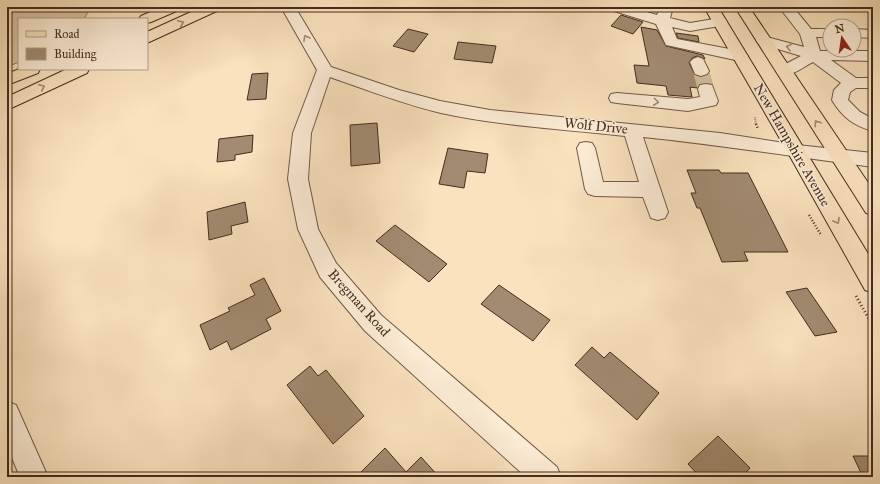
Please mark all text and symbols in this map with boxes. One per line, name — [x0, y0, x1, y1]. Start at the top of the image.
legend — [18, 18, 148, 70]
north arrow — [822, 18, 862, 58]
one-way arrow — [176, 20, 184, 28]
text: N — [834, 21, 847, 36]
text: Road — [54, 27, 80, 41]
one-way arrow — [304, 35, 311, 43]
one-way arrow — [785, 43, 792, 52]
text: Building — [54, 47, 97, 62]
street label: New Hampshire Avenue — [750, 80, 834, 210]
one-way arrow — [38, 84, 46, 92]
one-way arrow — [653, 97, 659, 106]
street label: Wolf Drive — [563, 114, 629, 138]
one-way arrow — [815, 120, 822, 127]
one-way arrow — [832, 217, 839, 225]
street label: Bregman Road — [324, 266, 394, 340]

